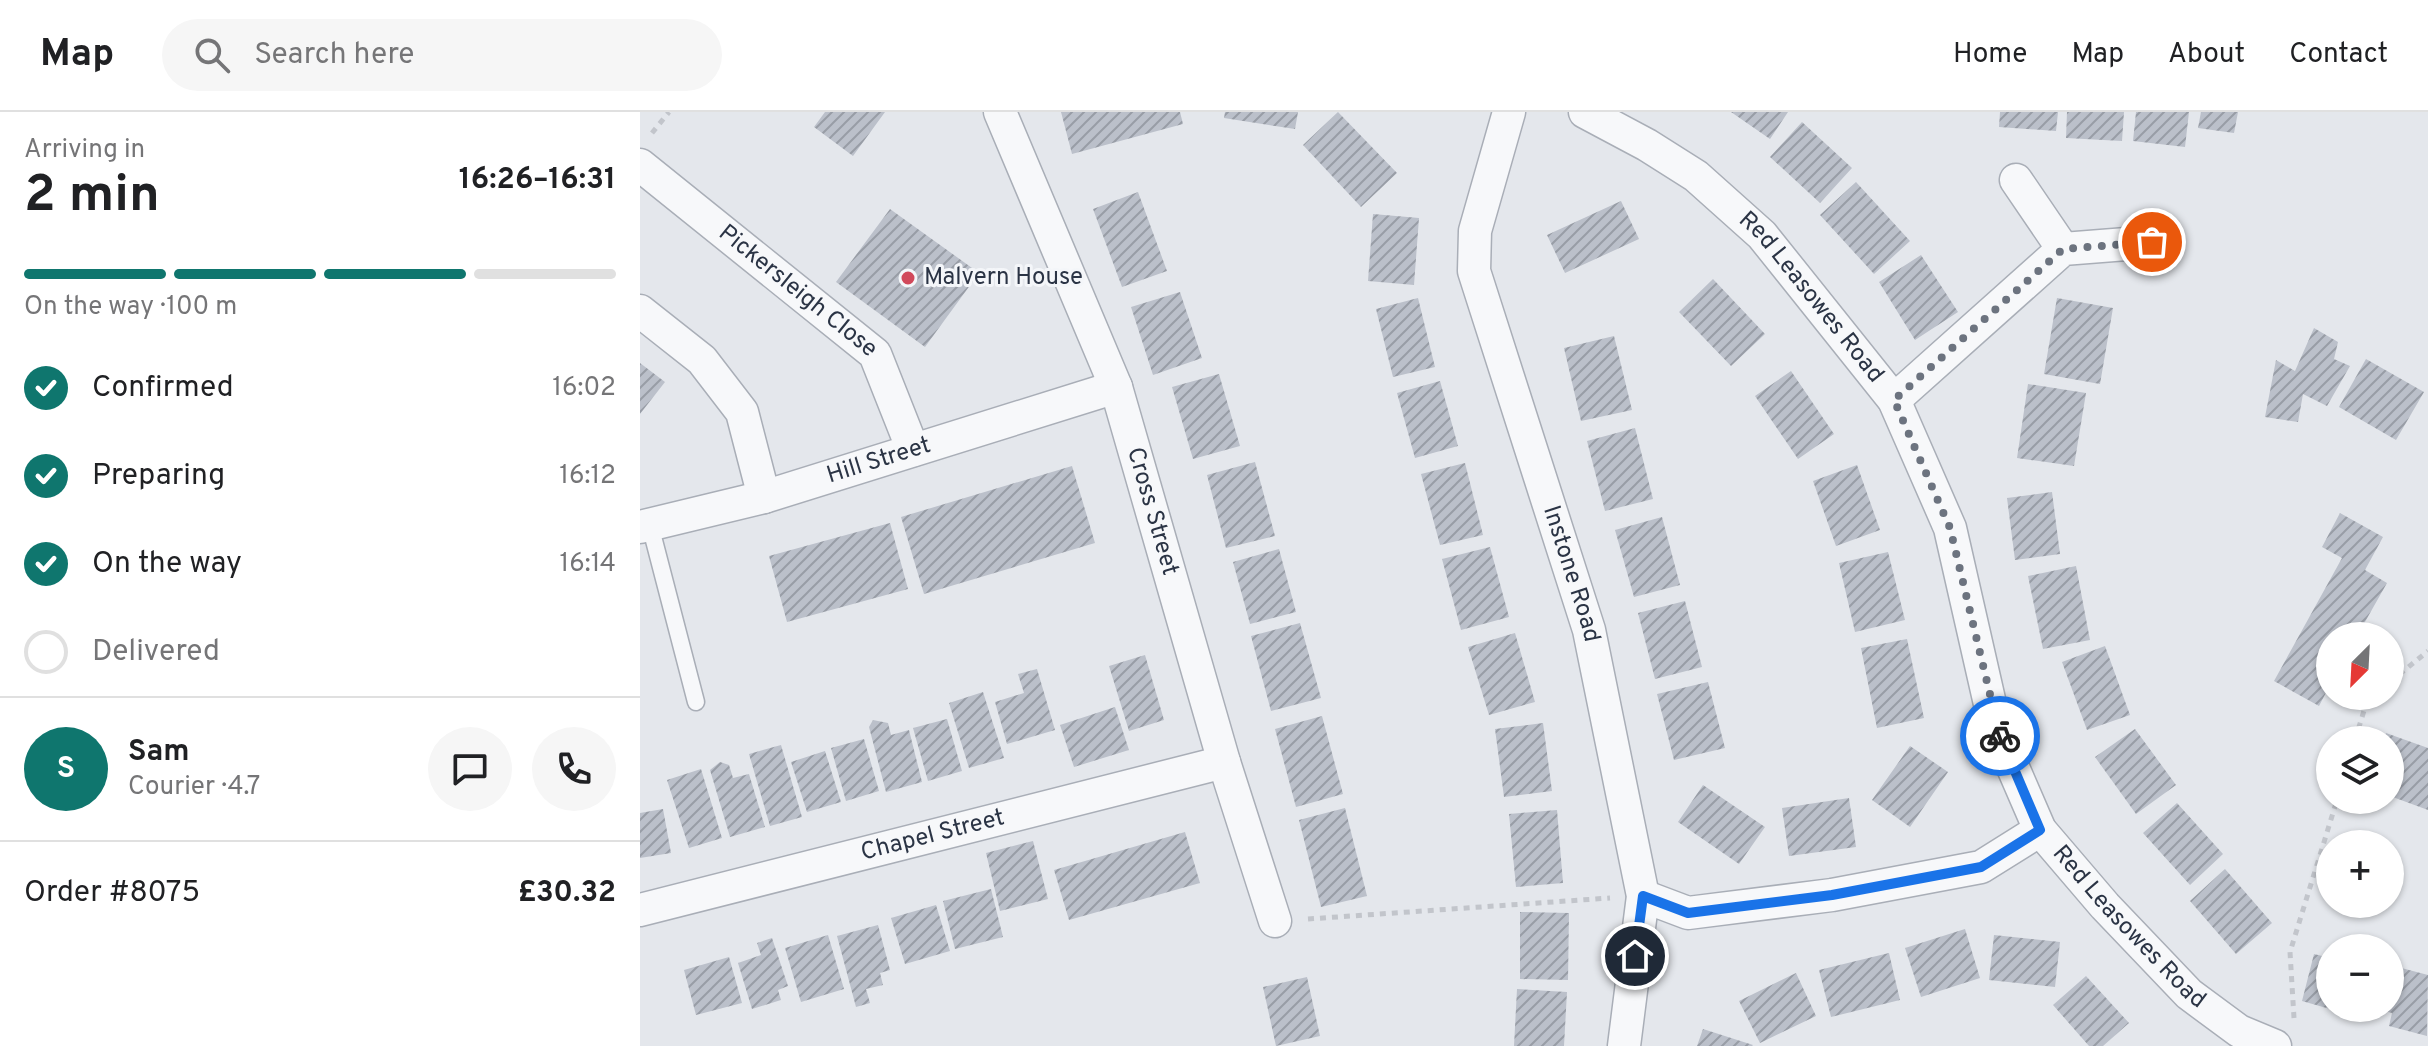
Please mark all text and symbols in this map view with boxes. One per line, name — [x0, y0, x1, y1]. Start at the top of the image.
search box — [162, 19, 722, 91]
text: Map — [40, 31, 114, 80]
icon: search — [190, 33, 234, 77]
text: Search here — [254, 37, 414, 74]
text: Home — [1953, 37, 2027, 73]
text: Map — [2071, 37, 2124, 73]
text: About — [2168, 37, 2245, 73]
text: Contact — [2289, 37, 2388, 73]
text: Arriving in — [24, 134, 145, 167]
text: 16:26–16:31 — [459, 162, 616, 199]
text: 2 min — [24, 164, 160, 230]
street label: Red Leasowes Road — [1732, 206, 1890, 389]
pin — [2118, 208, 2186, 276]
street label: Pickersleigh Close — [712, 219, 883, 365]
icon: bag — [2130, 220, 2174, 264]
place label: Malvern House — [924, 263, 1083, 293]
marker: Malvern House — [899, 269, 917, 287]
text: On the way · 100 m — [24, 291, 237, 324]
icon: check — [24, 366, 68, 410]
text: Confirmed — [92, 370, 234, 407]
text: 16:02 — [552, 372, 616, 405]
street label: Hill Street — [823, 431, 935, 491]
street label: Cross Street — [1119, 444, 1184, 579]
icon: check — [24, 454, 68, 498]
text: Preparing — [92, 458, 225, 495]
text: 16:12 — [559, 460, 616, 493]
street label: Instone Road — [1535, 502, 1606, 645]
icon: check — [24, 542, 68, 586]
text: On the way — [92, 546, 242, 583]
text: 16:14 — [560, 548, 616, 581]
north arrow — [2316, 622, 2404, 710]
map controls — [2316, 622, 2404, 1022]
text: Delivered — [92, 634, 220, 671]
courier — [1960, 696, 2040, 776]
icon: bike — [1978, 714, 2022, 758]
button: layers — [2316, 726, 2404, 814]
button: chat — [428, 727, 512, 811]
button: phone — [532, 727, 616, 811]
text: Sam — [128, 734, 190, 771]
text: S — [57, 751, 75, 788]
text: Courier · 4.7 — [128, 771, 260, 804]
street label: Chapel Street — [858, 803, 1008, 868]
button: + — [2316, 830, 2404, 918]
street label: Red Leasowes Road — [2045, 840, 2211, 1016]
text: Order #8075 — [24, 875, 200, 912]
text: £30.32 — [518, 875, 616, 912]
pin — [1601, 922, 1669, 990]
icon: home — [1613, 934, 1657, 978]
button: − — [2316, 934, 2404, 1022]

